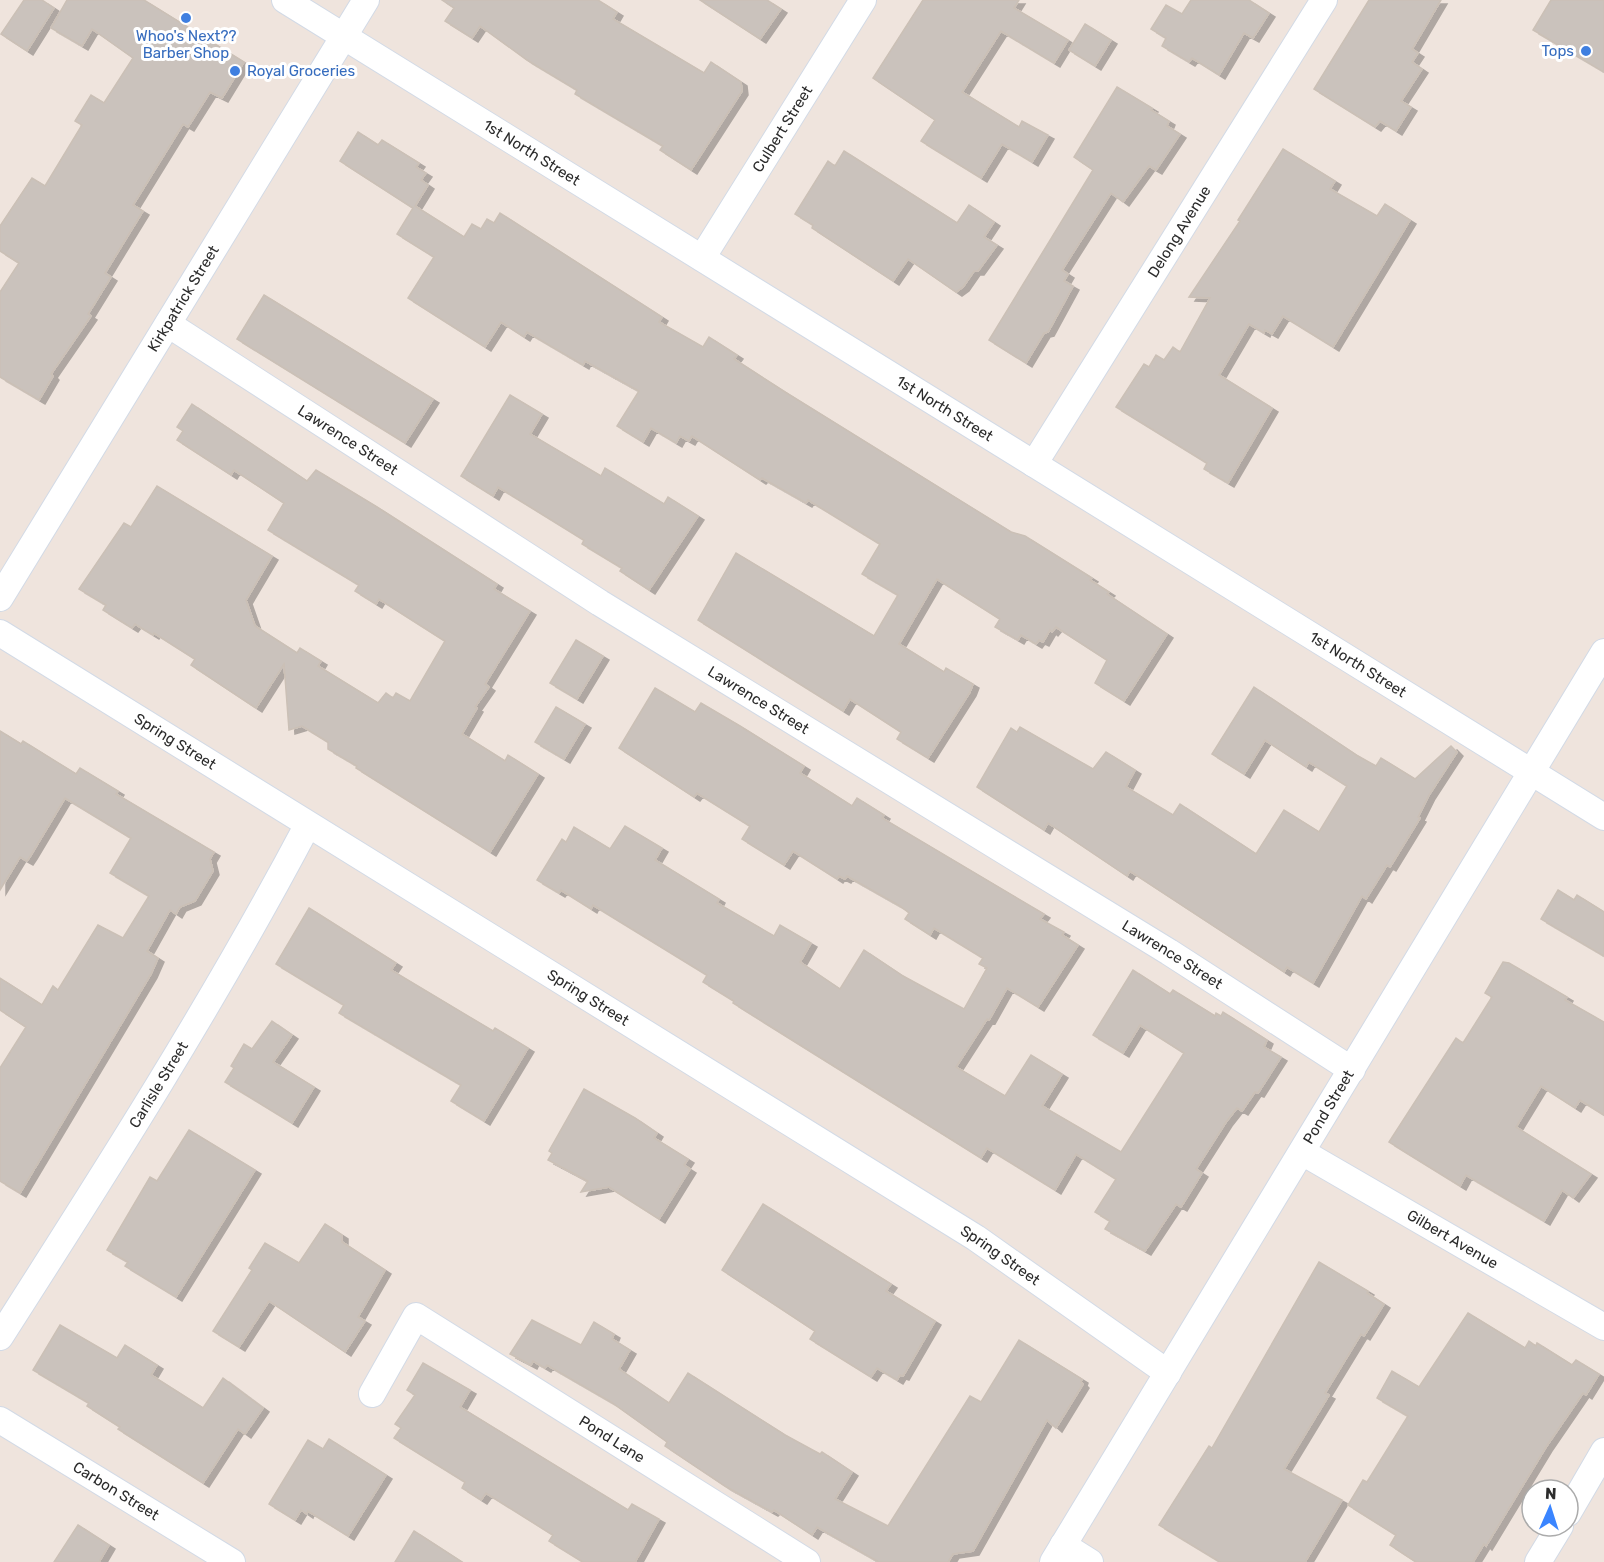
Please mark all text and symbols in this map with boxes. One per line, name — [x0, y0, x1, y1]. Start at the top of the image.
marker: Whoo's Next?? Barber Shop — [179, 11, 193, 25]
place label: Whoo's Next?? Barber Shop — [136, 27, 236, 62]
place label: Tops — [1542, 42, 1574, 60]
marker: Tops — [1579, 44, 1593, 58]
place label: Royal Groceries — [247, 62, 355, 80]
marker: Royal Groceries — [228, 64, 242, 78]
street label: Culbert Street — [749, 82, 816, 176]
street label: 1st North Street — [480, 116, 583, 190]
street label: Delong Avenue — [1144, 182, 1215, 281]
street label: Kirkpatrick Street — [144, 242, 223, 355]
street label: 1st North Street — [893, 372, 997, 445]
street label: Lawrence Street — [294, 401, 401, 479]
street label: 1st North Street — [1306, 628, 1410, 701]
street label: Lawrence Street — [704, 662, 812, 738]
street label: Spring Street — [131, 709, 219, 774]
street label: Lawrence Street — [1119, 916, 1226, 993]
street label: Spring Street — [544, 965, 632, 1030]
street label: Carlisle Street — [125, 1038, 192, 1131]
street label: Pond Street — [1299, 1067, 1358, 1147]
street label: Gilbert Avenue — [1404, 1206, 1501, 1273]
street label: Spring Street — [957, 1222, 1044, 1289]
street label: Pond Lane — [576, 1412, 648, 1467]
street label: Carbon Street — [70, 1458, 162, 1524]
north arrow — [1520, 1478, 1580, 1538]
text: N — [1545, 1484, 1557, 1503]

